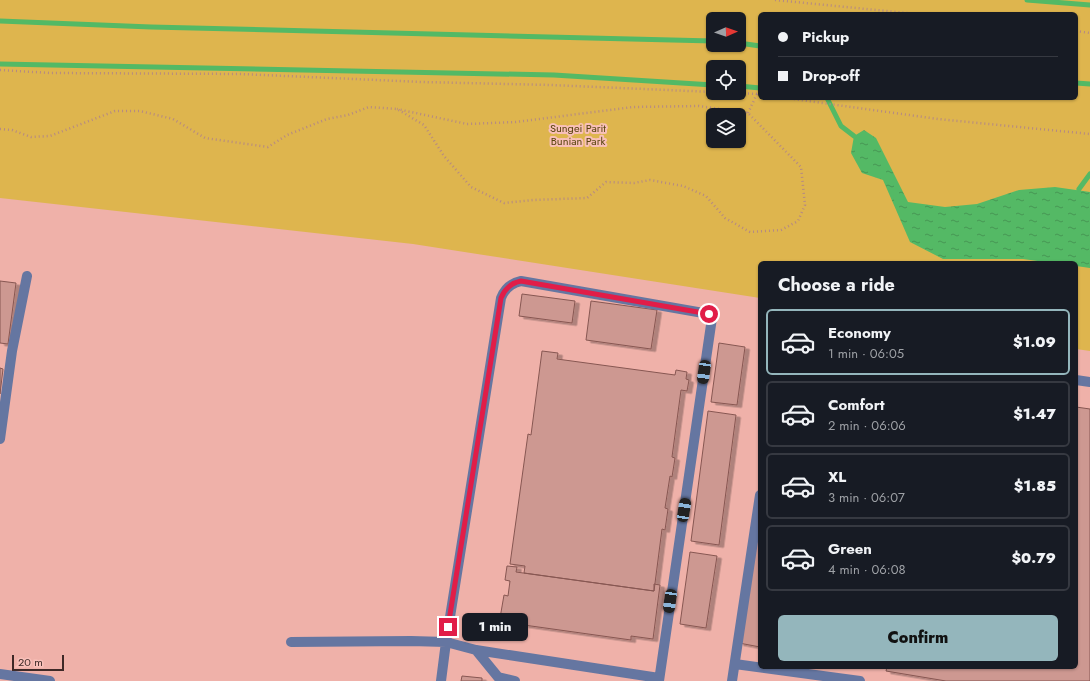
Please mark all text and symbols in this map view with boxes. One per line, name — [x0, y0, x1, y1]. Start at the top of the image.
north arrow — [706, 12, 746, 52]
map controls — [706, 12, 746, 148]
text: Pickup — [802, 26, 849, 48]
button: locate — [706, 60, 746, 100]
text: Drop-off — [802, 65, 860, 87]
button: layers — [706, 108, 746, 148]
park label: Sungei Parit Bunian Park — [550, 120, 606, 149]
text: Choose a ride — [778, 272, 895, 298]
route start — [700, 305, 718, 323]
text: Economy — [828, 322, 891, 344]
icon: car — [780, 324, 816, 360]
text: $1.09 — [1013, 331, 1056, 353]
text: 1 min · 06:05 — [828, 344, 904, 363]
car — [696, 359, 712, 385]
text: Comfort — [828, 394, 885, 416]
icon: car — [780, 396, 816, 432]
text: $1.47 — [1013, 403, 1056, 425]
text: 2 min · 06:06 — [828, 416, 906, 435]
text: XL — [828, 466, 846, 488]
icon: car — [780, 468, 816, 504]
text: $1.85 — [1014, 475, 1056, 497]
text: 3 min · 06:07 — [828, 488, 905, 507]
car — [676, 497, 692, 523]
text: Green — [828, 538, 872, 560]
icon: car — [780, 540, 816, 576]
text: $0.79 — [1011, 547, 1056, 569]
text: 4 min · 06:08 — [828, 560, 906, 579]
car — [662, 588, 678, 614]
callout: 1 min — [462, 613, 528, 641]
button: Confirm — [778, 615, 1058, 661]
text: 1 min — [479, 617, 511, 636]
route end — [439, 618, 457, 636]
scale bar — [12, 653, 64, 672]
text: 20 m — [18, 654, 43, 670]

